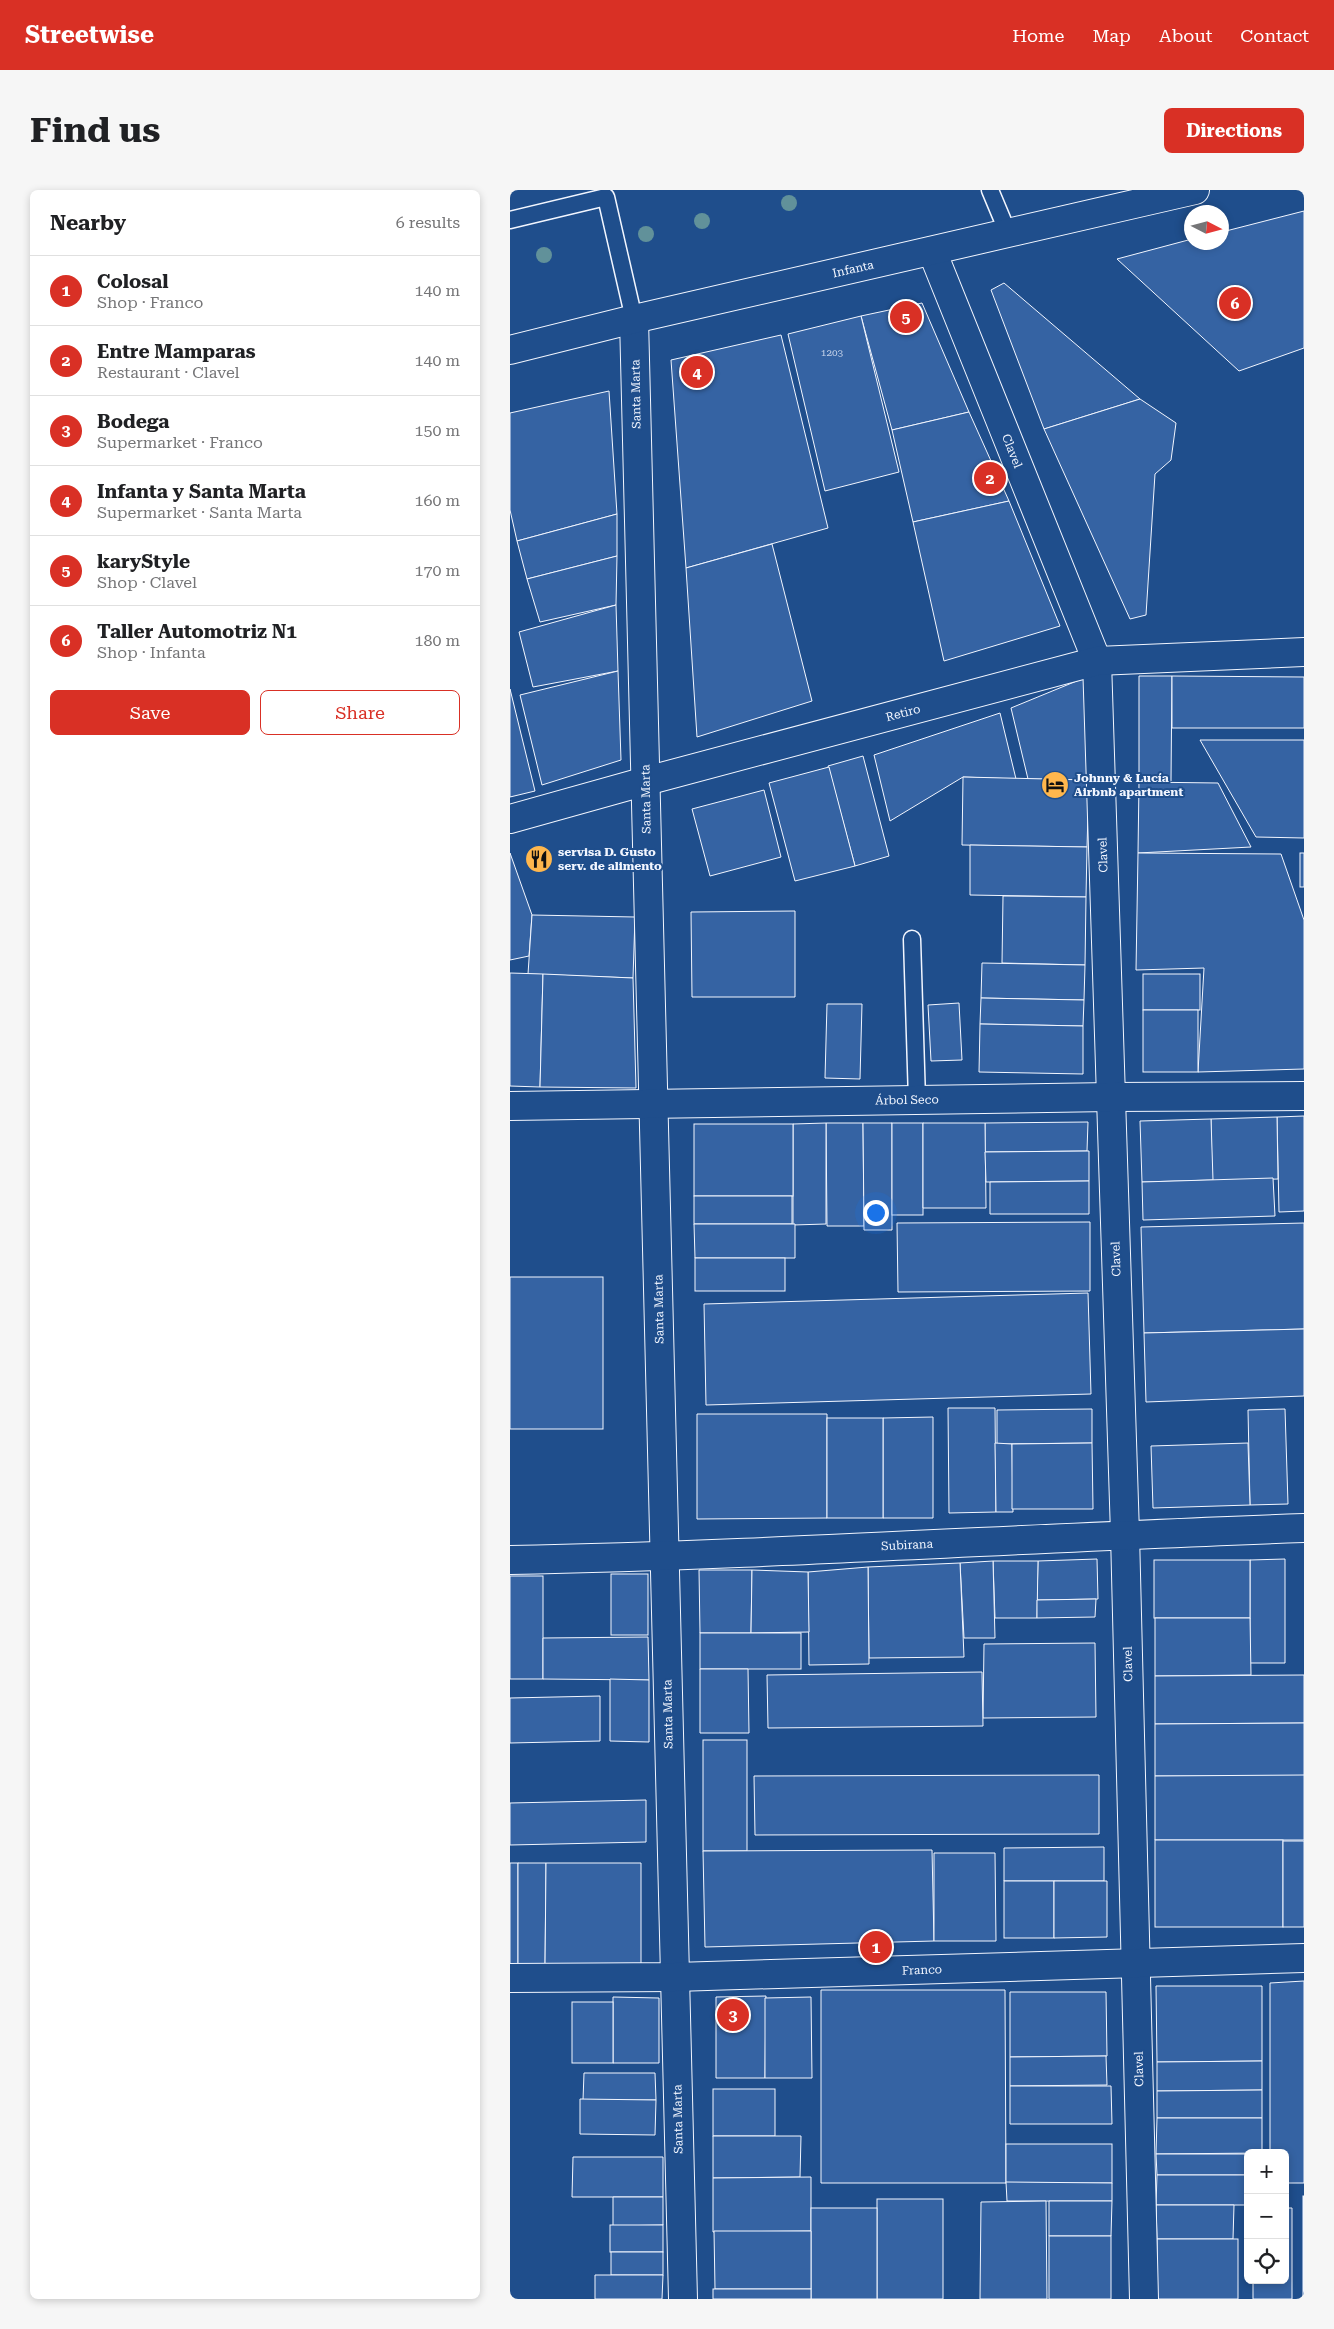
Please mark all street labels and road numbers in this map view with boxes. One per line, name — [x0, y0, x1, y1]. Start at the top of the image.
street label: Infanta — [831, 257, 875, 281]
street label: Santa Marta — [628, 359, 644, 429]
street label: Clavel — [999, 432, 1025, 470]
street label: Retiro — [884, 702, 922, 724]
street label: Santa Marta — [638, 764, 654, 834]
street label: Clavel — [1095, 837, 1111, 873]
street label: Árbol Seco — [875, 1092, 939, 1108]
street label: Clavel — [1108, 1241, 1124, 1277]
street label: Santa Marta — [651, 1274, 667, 1344]
street label: Subirana — [881, 1537, 934, 1553]
street label: Clavel — [1121, 1646, 1135, 1682]
street label: Santa Marta — [660, 1679, 676, 1749]
street label: Franco — [902, 1962, 942, 1978]
street label: Clavel — [1132, 2051, 1146, 2087]
street label: Santa Marta — [670, 2084, 686, 2154]

